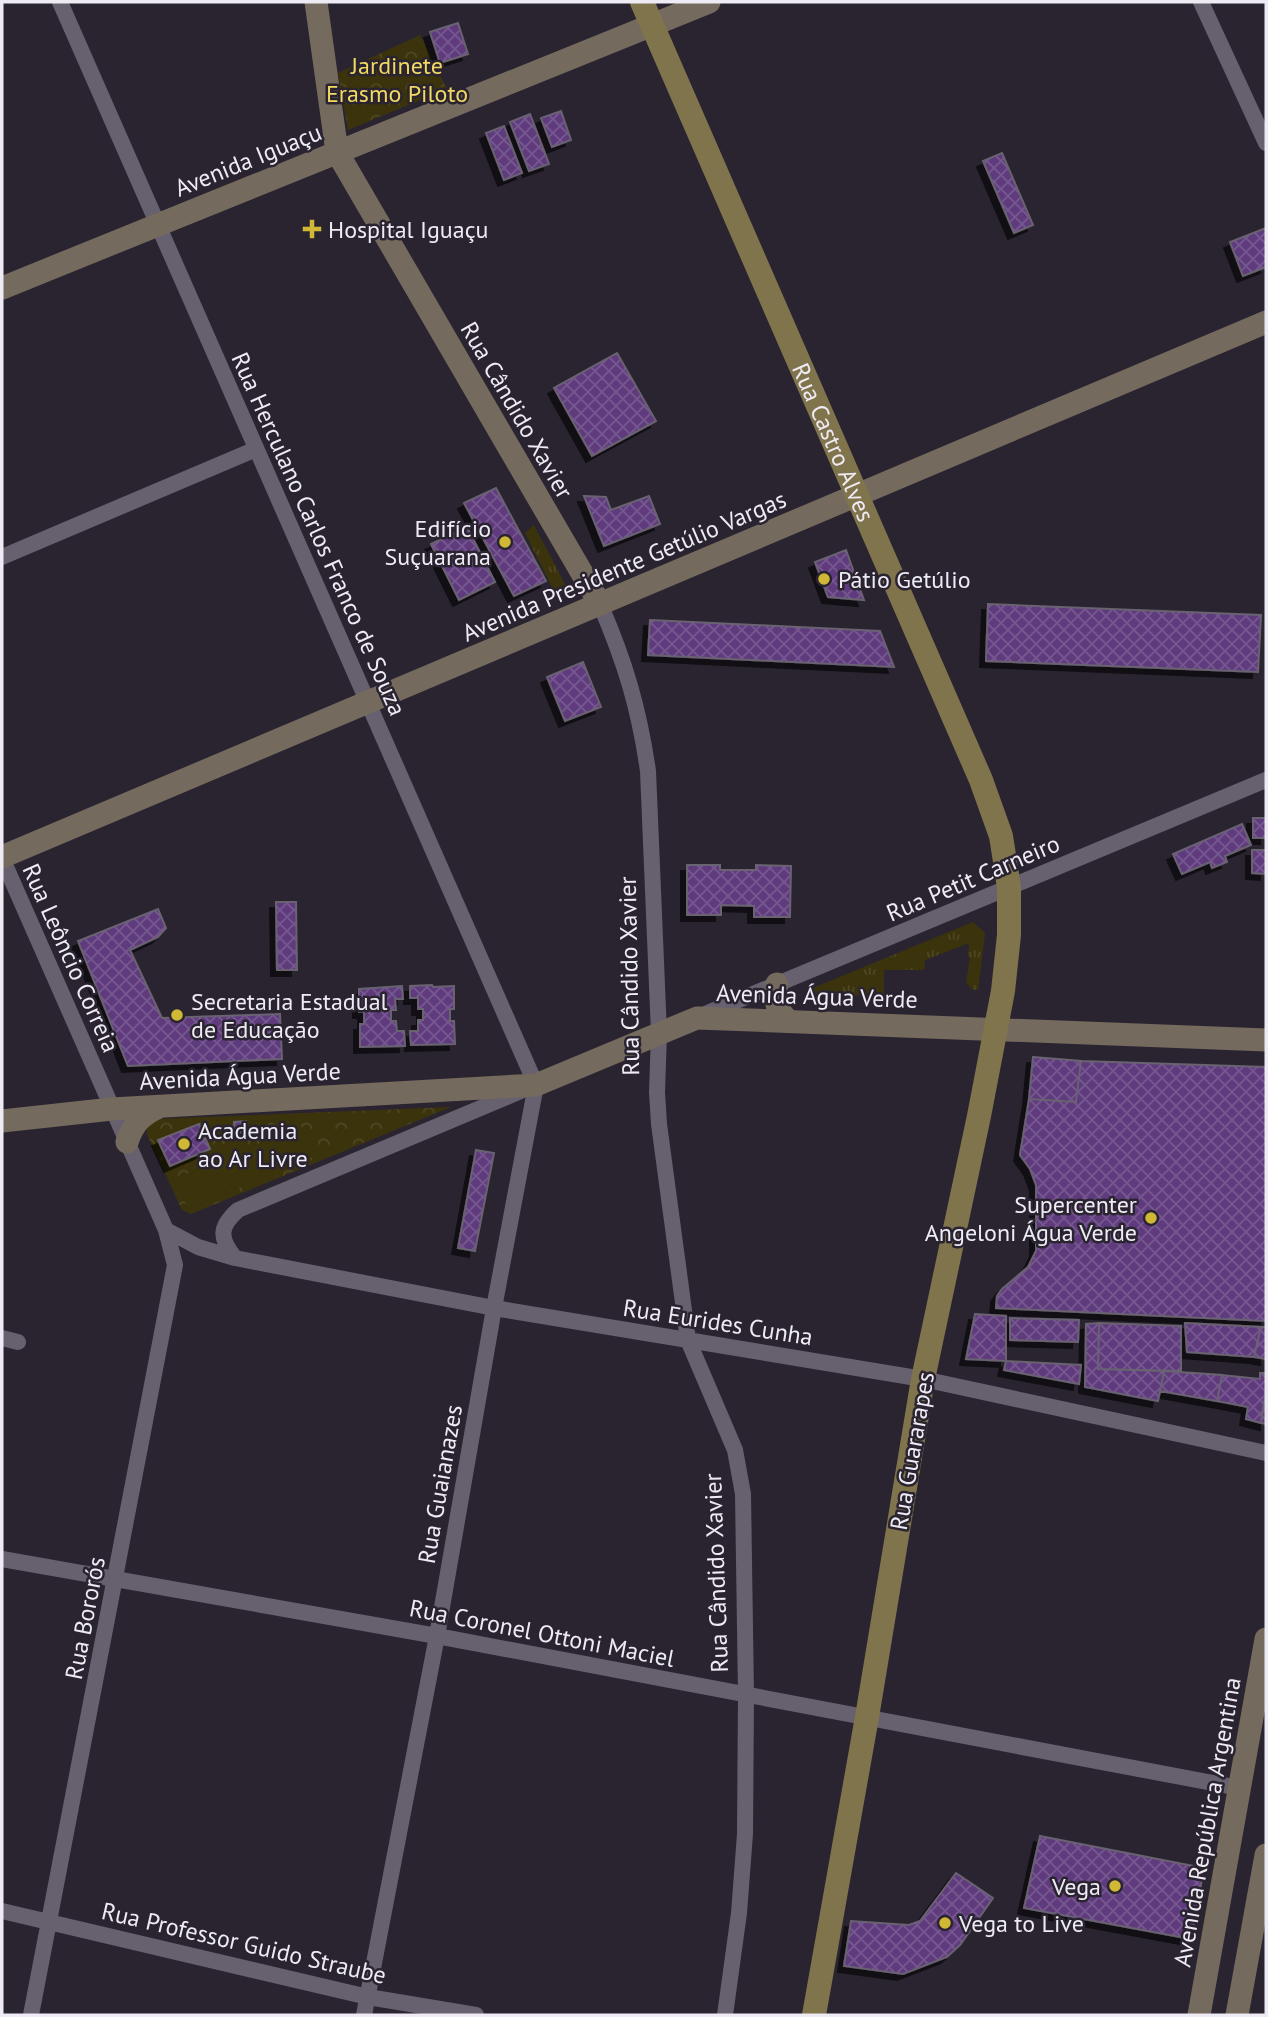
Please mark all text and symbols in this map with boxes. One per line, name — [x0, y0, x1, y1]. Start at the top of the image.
park label: Jardinete Erasmo Piloto — [326, 50, 468, 109]
street label: Avenida Iguaçu — [170, 116, 326, 204]
place label: Hospital Iguaçu — [328, 214, 488, 245]
marker: Hospital Iguaçu — [302, 219, 322, 239]
street label: Rua Cândido Xavier — [454, 316, 580, 504]
street label: Rua Herculano Carlos Franco de Souza — [225, 348, 413, 720]
street label: Rua Castro Alves — [786, 358, 882, 526]
street label: Avenida Presidente Getúlio Vargas — [457, 484, 791, 648]
place label: Edifício Suçuarana — [385, 513, 491, 572]
marker: Edifício Suçuarana — [497, 534, 513, 550]
place label: Pátio Getúlio — [838, 564, 971, 595]
marker: Pátio Getúlio — [816, 571, 832, 587]
street label: Rua Petit Carneiro — [882, 828, 1064, 928]
street label: Rua Leôncio Correia — [15, 859, 127, 1057]
street label: Rua Cândido Xavier — [612, 876, 646, 1076]
street label: Avenida Água Verde — [716, 977, 918, 1015]
place label: Secretaria Estadual de Educação — [191, 986, 388, 1045]
marker: Secretaria Estadual de Educação — [169, 1007, 185, 1023]
street label: Avenida Água Verde — [139, 1055, 341, 1097]
place label: Academia ao Ar Livre — [198, 1115, 308, 1174]
marker: Academia ao Ar Livre — [176, 1136, 192, 1152]
place label: Supercenter Angeloni Água Verde — [925, 1189, 1137, 1248]
marker: Supercenter Angeloni Água Verde — [1143, 1210, 1159, 1226]
street label: Rua Eurides Cunha — [621, 1292, 815, 1352]
street label: Rua Guararapes — [883, 1369, 941, 1533]
street label: Rua Guaianazes — [411, 1402, 469, 1566]
street label: Rua Cândido Xavier — [697, 1473, 735, 1673]
street label: Rua Bororós — [58, 1554, 112, 1682]
street label: Rua Coronel Ottoni Maciel — [407, 1592, 677, 1674]
street label: Avenida República Argentina — [1166, 1675, 1248, 1969]
place label: Vega — [1051, 1871, 1101, 1902]
marker: Vega — [1107, 1878, 1123, 1894]
street label: Rua Professor Guido Straube — [99, 1895, 389, 1991]
place label: Vega to Live — [958, 1908, 1084, 1939]
marker: Vega to Live — [937, 1915, 953, 1931]

